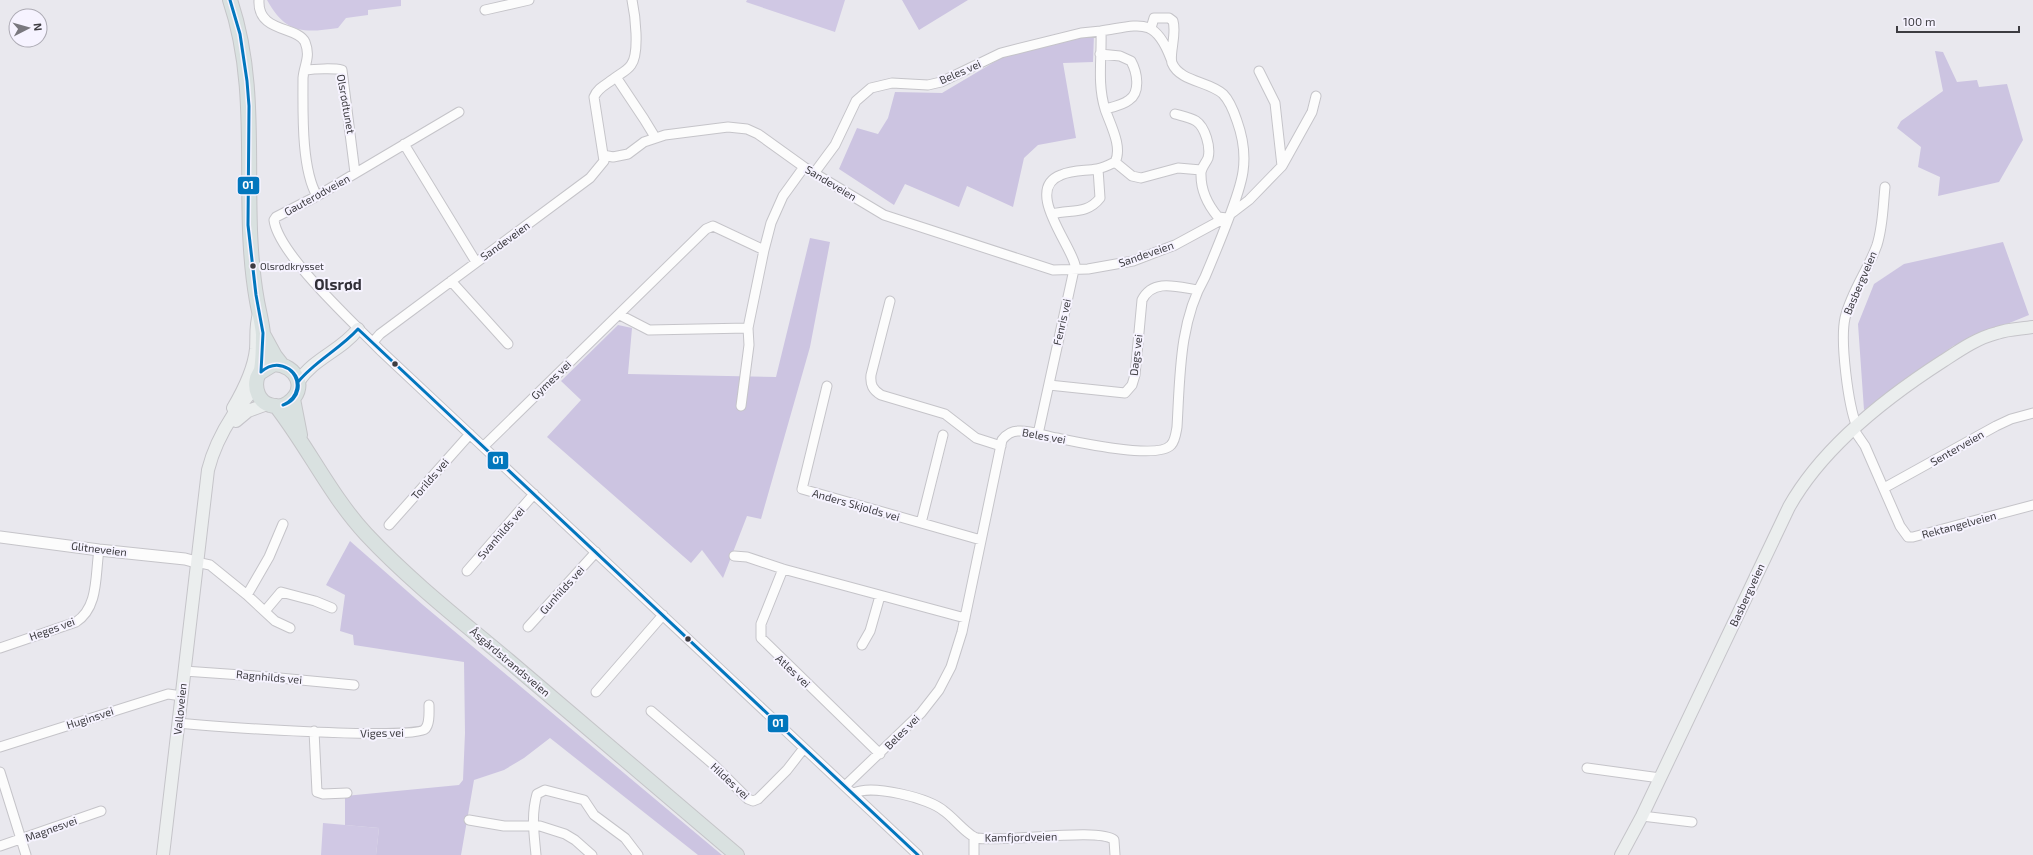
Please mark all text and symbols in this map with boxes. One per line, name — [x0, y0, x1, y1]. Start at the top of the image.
north arrow — [8, 8, 48, 48]
scale bar — [1897, 8, 2019, 34]
text: 100 m — [1903, 14, 1935, 28]
text: N — [32, 22, 45, 32]
street label: Beles vei — [937, 57, 983, 86]
street label: Olsrødtunet — [335, 73, 358, 135]
street label: Sandeveien — [803, 162, 859, 203]
street label: Gauterødveien — [282, 171, 352, 218]
line badge: 01 — [237, 176, 260, 195]
text: 01 — [242, 178, 254, 191]
street label: Sandeveien — [478, 218, 532, 263]
street label: Sandeveien — [1117, 238, 1175, 269]
street label: Basbergveien — [1840, 249, 1879, 317]
place label: Olsrødkrysset — [260, 260, 324, 272]
marker: Olsrødkrysset — [248, 261, 258, 271]
district label: Olsrød — [314, 275, 362, 293]
street label: Fenris vei — [1050, 297, 1073, 346]
street label: Dags vei — [1127, 333, 1144, 376]
street label: Gymes vei — [528, 357, 573, 402]
unlabelled marker — [390, 359, 400, 369]
street label: Beles vei — [1021, 425, 1067, 446]
street label: Senterveien — [1928, 427, 1986, 468]
line badge: 01 — [487, 451, 509, 470]
text: 01 — [492, 453, 504, 466]
street label: Torilds vei — [408, 455, 451, 502]
street label: Anders Skjolds vei — [811, 486, 901, 524]
street label: Svanhilds vei — [474, 504, 527, 562]
street label: Rektangelveien — [1920, 508, 1998, 541]
street label: Glitneveien — [70, 539, 128, 558]
street label: Basbergveien — [1726, 561, 1767, 628]
street label: Gunhilds vei — [537, 563, 587, 616]
street label: Heges vei — [27, 614, 76, 643]
street label: Åsgårdstrandsveien — [468, 624, 553, 699]
unlabelled marker — [683, 634, 693, 644]
street label: Atles vei — [773, 651, 813, 690]
street label: Ragnhilds vei — [235, 667, 303, 686]
street label: Valløveien — [170, 682, 189, 735]
street label: Huginsvei — [65, 704, 115, 731]
street label: Beles vei — [881, 711, 922, 752]
line badge: 01 — [767, 714, 789, 733]
text: 01 — [772, 716, 784, 729]
street label: Viges vei — [360, 726, 404, 739]
street label: Hildes vei — [708, 760, 752, 802]
street label: Magnesvei — [23, 813, 78, 844]
street label: Kamfjordveien — [985, 829, 1057, 845]

